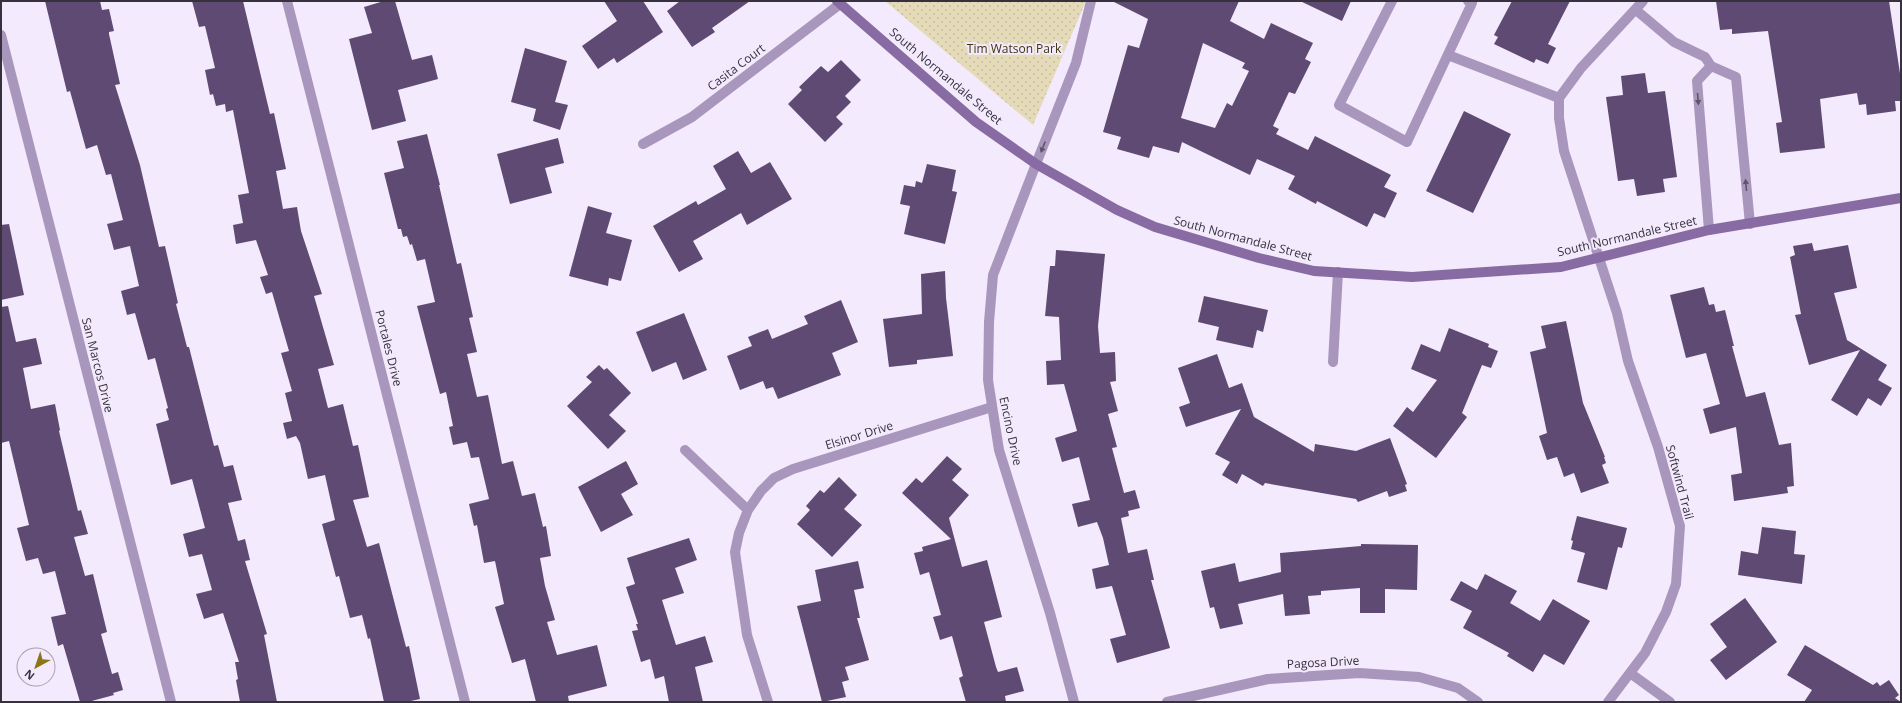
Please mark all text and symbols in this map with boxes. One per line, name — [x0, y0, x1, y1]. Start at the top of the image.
street label: South Normandale Street — [886, 24, 1006, 128]
street label: Casita Court — [704, 40, 768, 94]
park label: Tim Watson Park — [967, 40, 1062, 57]
one-way arrow — [1695, 93, 1701, 105]
one-way arrow — [1039, 142, 1045, 154]
one-way arrow — [1743, 179, 1750, 191]
street label: South Normandale Street — [1172, 211, 1314, 265]
street label: South Normandale Street — [1556, 212, 1698, 260]
street label: Portales Drive — [371, 308, 407, 388]
street label: San Marcos Drive — [78, 316, 118, 414]
street label: Encino Drive — [995, 395, 1027, 467]
street label: Elsinor Drive — [823, 417, 895, 453]
street label: Softwind Trail — [1662, 443, 1698, 521]
north arrow — [16, 647, 56, 687]
street label: Pagosa Drive — [1286, 652, 1360, 672]
text: N — [21, 666, 38, 684]

